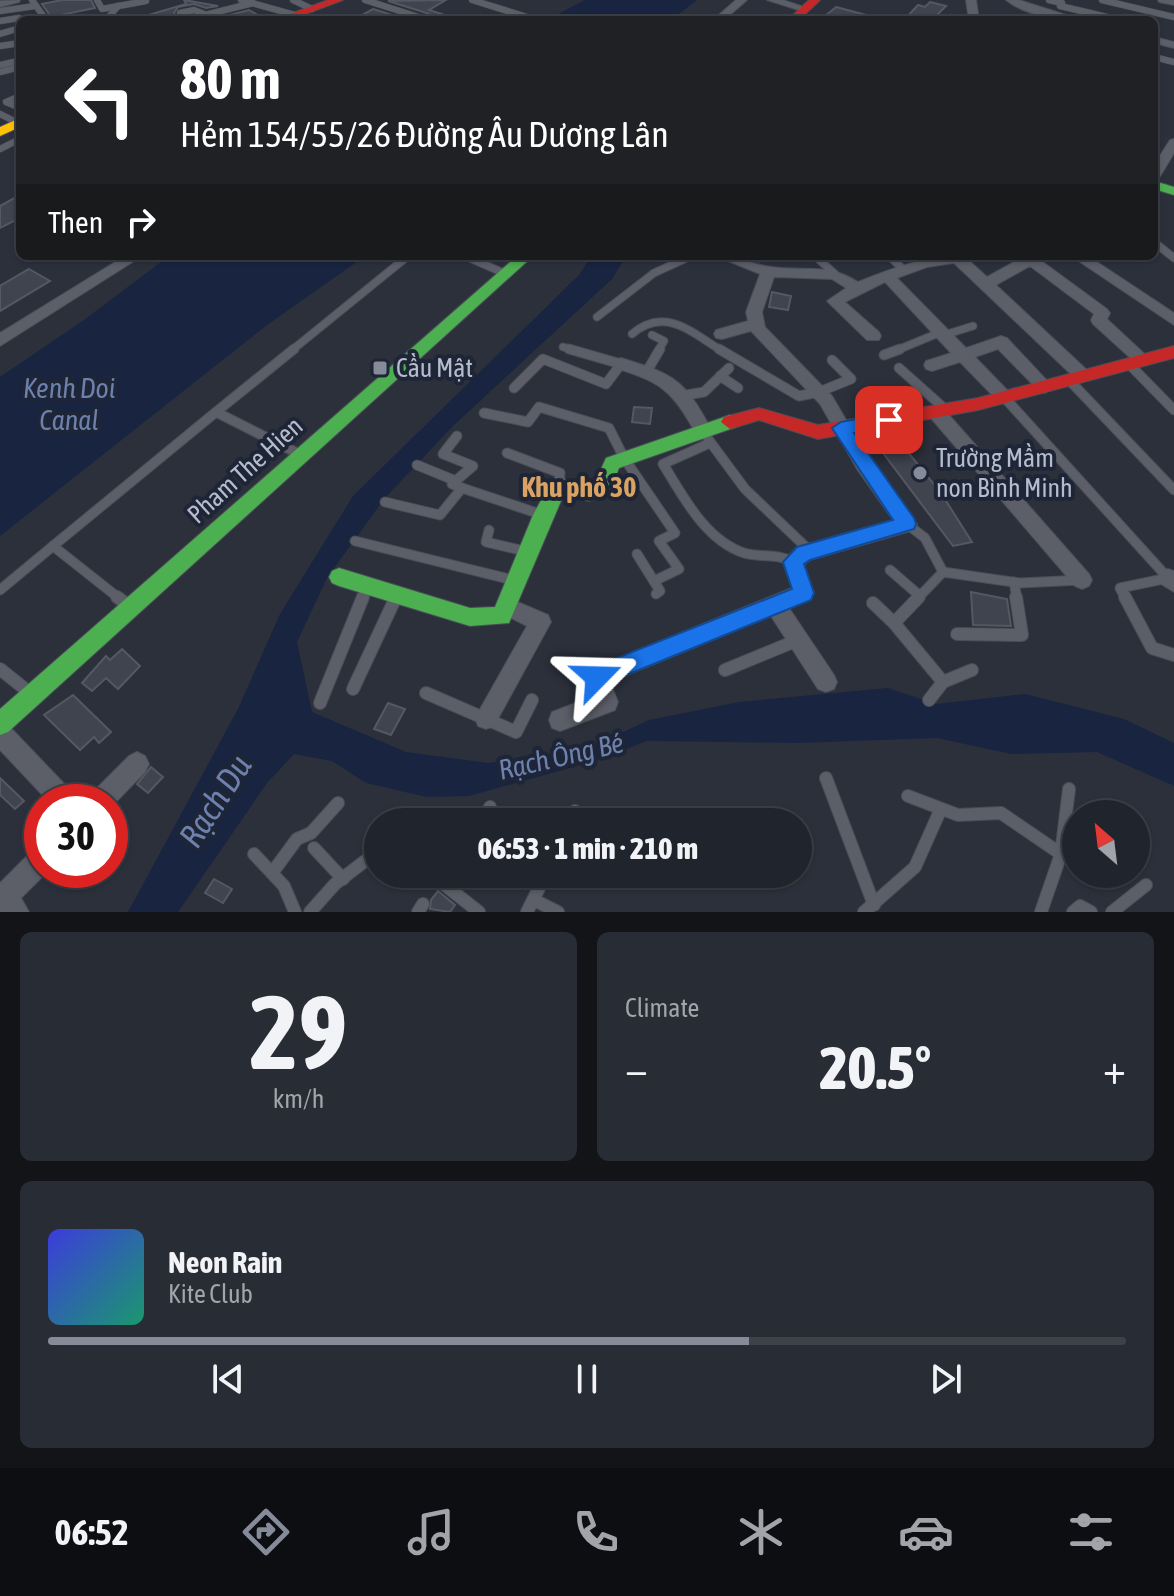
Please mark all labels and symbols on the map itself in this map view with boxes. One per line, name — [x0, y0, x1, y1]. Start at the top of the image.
place label: Cầu Mật — [396, 353, 473, 383]
marker: Cầu Mật — [371, 359, 389, 377]
water label: Kenh Doi Canal — [23, 372, 115, 436]
pin — [855, 386, 923, 454]
street label: Pham The Hien — [181, 411, 309, 529]
place label: Trường Mầm non Bình Minh — [936, 443, 1073, 503]
marker: Trường Mầm non Bình Minh — [911, 464, 929, 482]
district label: Khu phố 30 — [522, 471, 636, 503]
position arrow — [555, 635, 639, 719]
water label: Rạch Ông Bé — [495, 726, 627, 786]
water label: Rạch Du — [170, 747, 259, 854]
speed limit sign: 30 — [24, 784, 128, 888]
north arrow — [1062, 800, 1150, 888]

